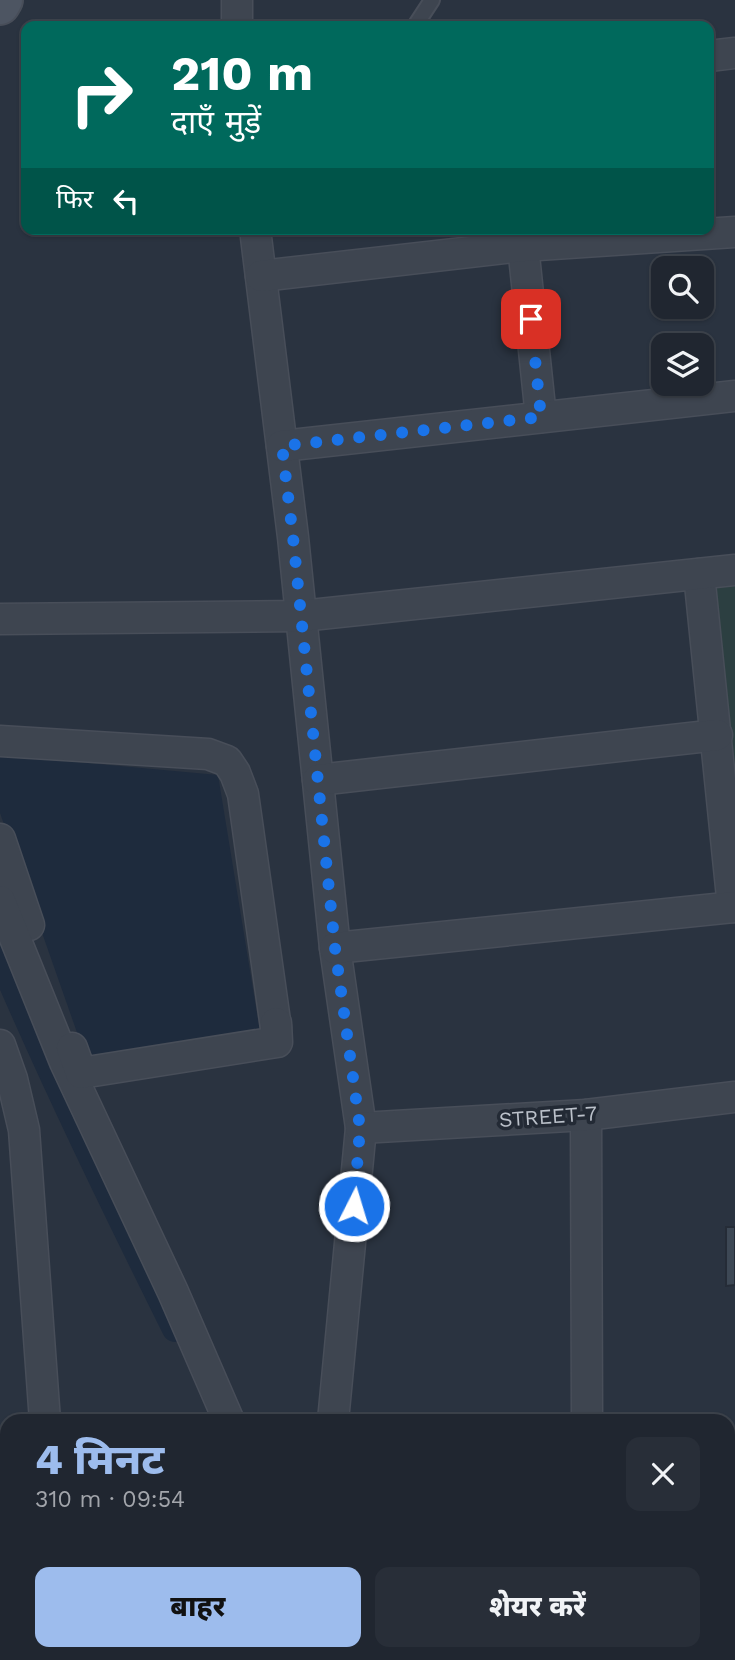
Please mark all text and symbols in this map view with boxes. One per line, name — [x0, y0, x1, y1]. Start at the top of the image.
text: 210 m — [171, 44, 313, 102]
icon: right — [56, 49, 147, 140]
text: दाएँ मुड़ें — [171, 103, 261, 141]
icon: left — [107, 182, 145, 220]
text: फिर — [56, 184, 93, 214]
map controls — [651, 256, 714, 396]
button: search — [651, 256, 714, 319]
pin — [501, 289, 561, 349]
icon: arrive — [512, 300, 550, 338]
button: layers — [651, 333, 714, 396]
street label: STREET-7 — [498, 1100, 598, 1132]
position arrow — [317, 1169, 391, 1243]
text: 4 मिनट — [35, 1435, 164, 1484]
button: close — [626, 1437, 700, 1511]
text: 310 m · 09:54 — [35, 1486, 185, 1513]
button: बाहर — [35, 1567, 361, 1647]
button: शेयर करें — [375, 1567, 700, 1647]

